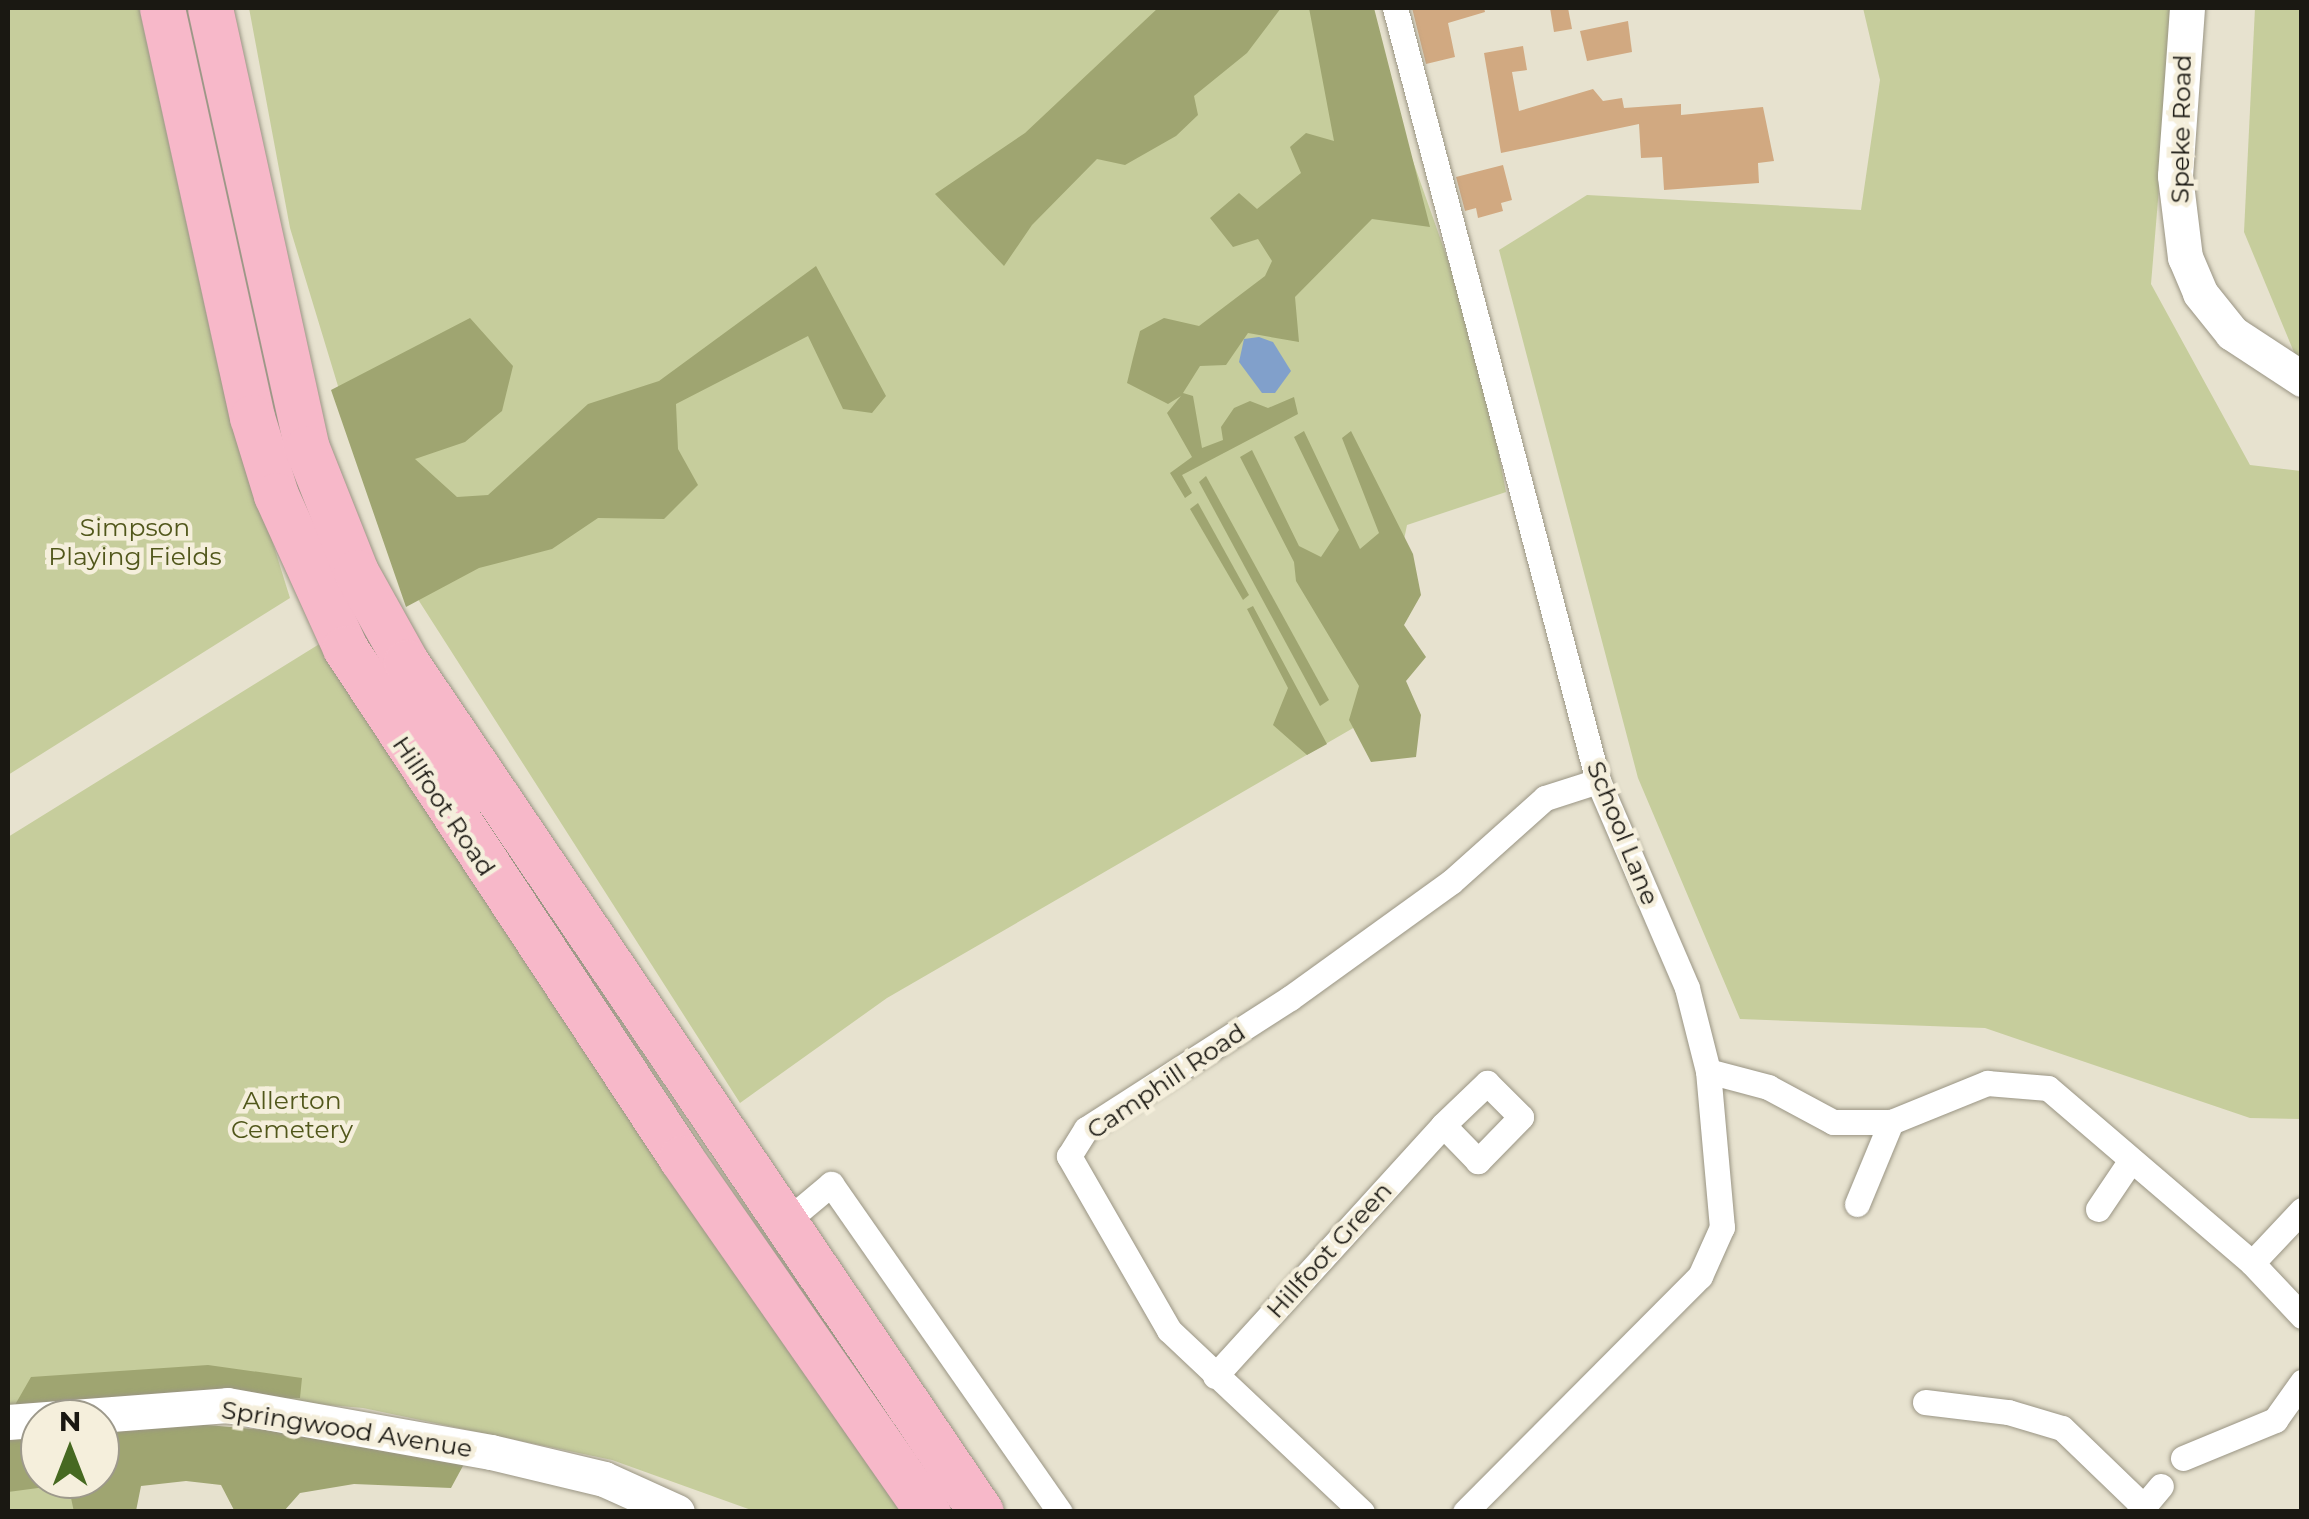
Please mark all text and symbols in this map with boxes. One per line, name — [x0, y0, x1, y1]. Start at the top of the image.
street label: Speke Road — [2165, 54, 2197, 204]
park label: Simpson Playing Fields — [48, 513, 222, 572]
street label: Hillfoot Road — [386, 730, 502, 882]
street label: School Lane — [1581, 757, 1665, 909]
street label: Camphill Road — [1081, 1017, 1251, 1145]
park label: Allerton Cemetery — [231, 1086, 353, 1145]
street label: Hillfoot Green — [1260, 1176, 1398, 1324]
street label: Springwood Avenue — [219, 1394, 475, 1464]
north arrow — [20, 1399, 120, 1499]
text: N — [59, 1404, 81, 1438]

